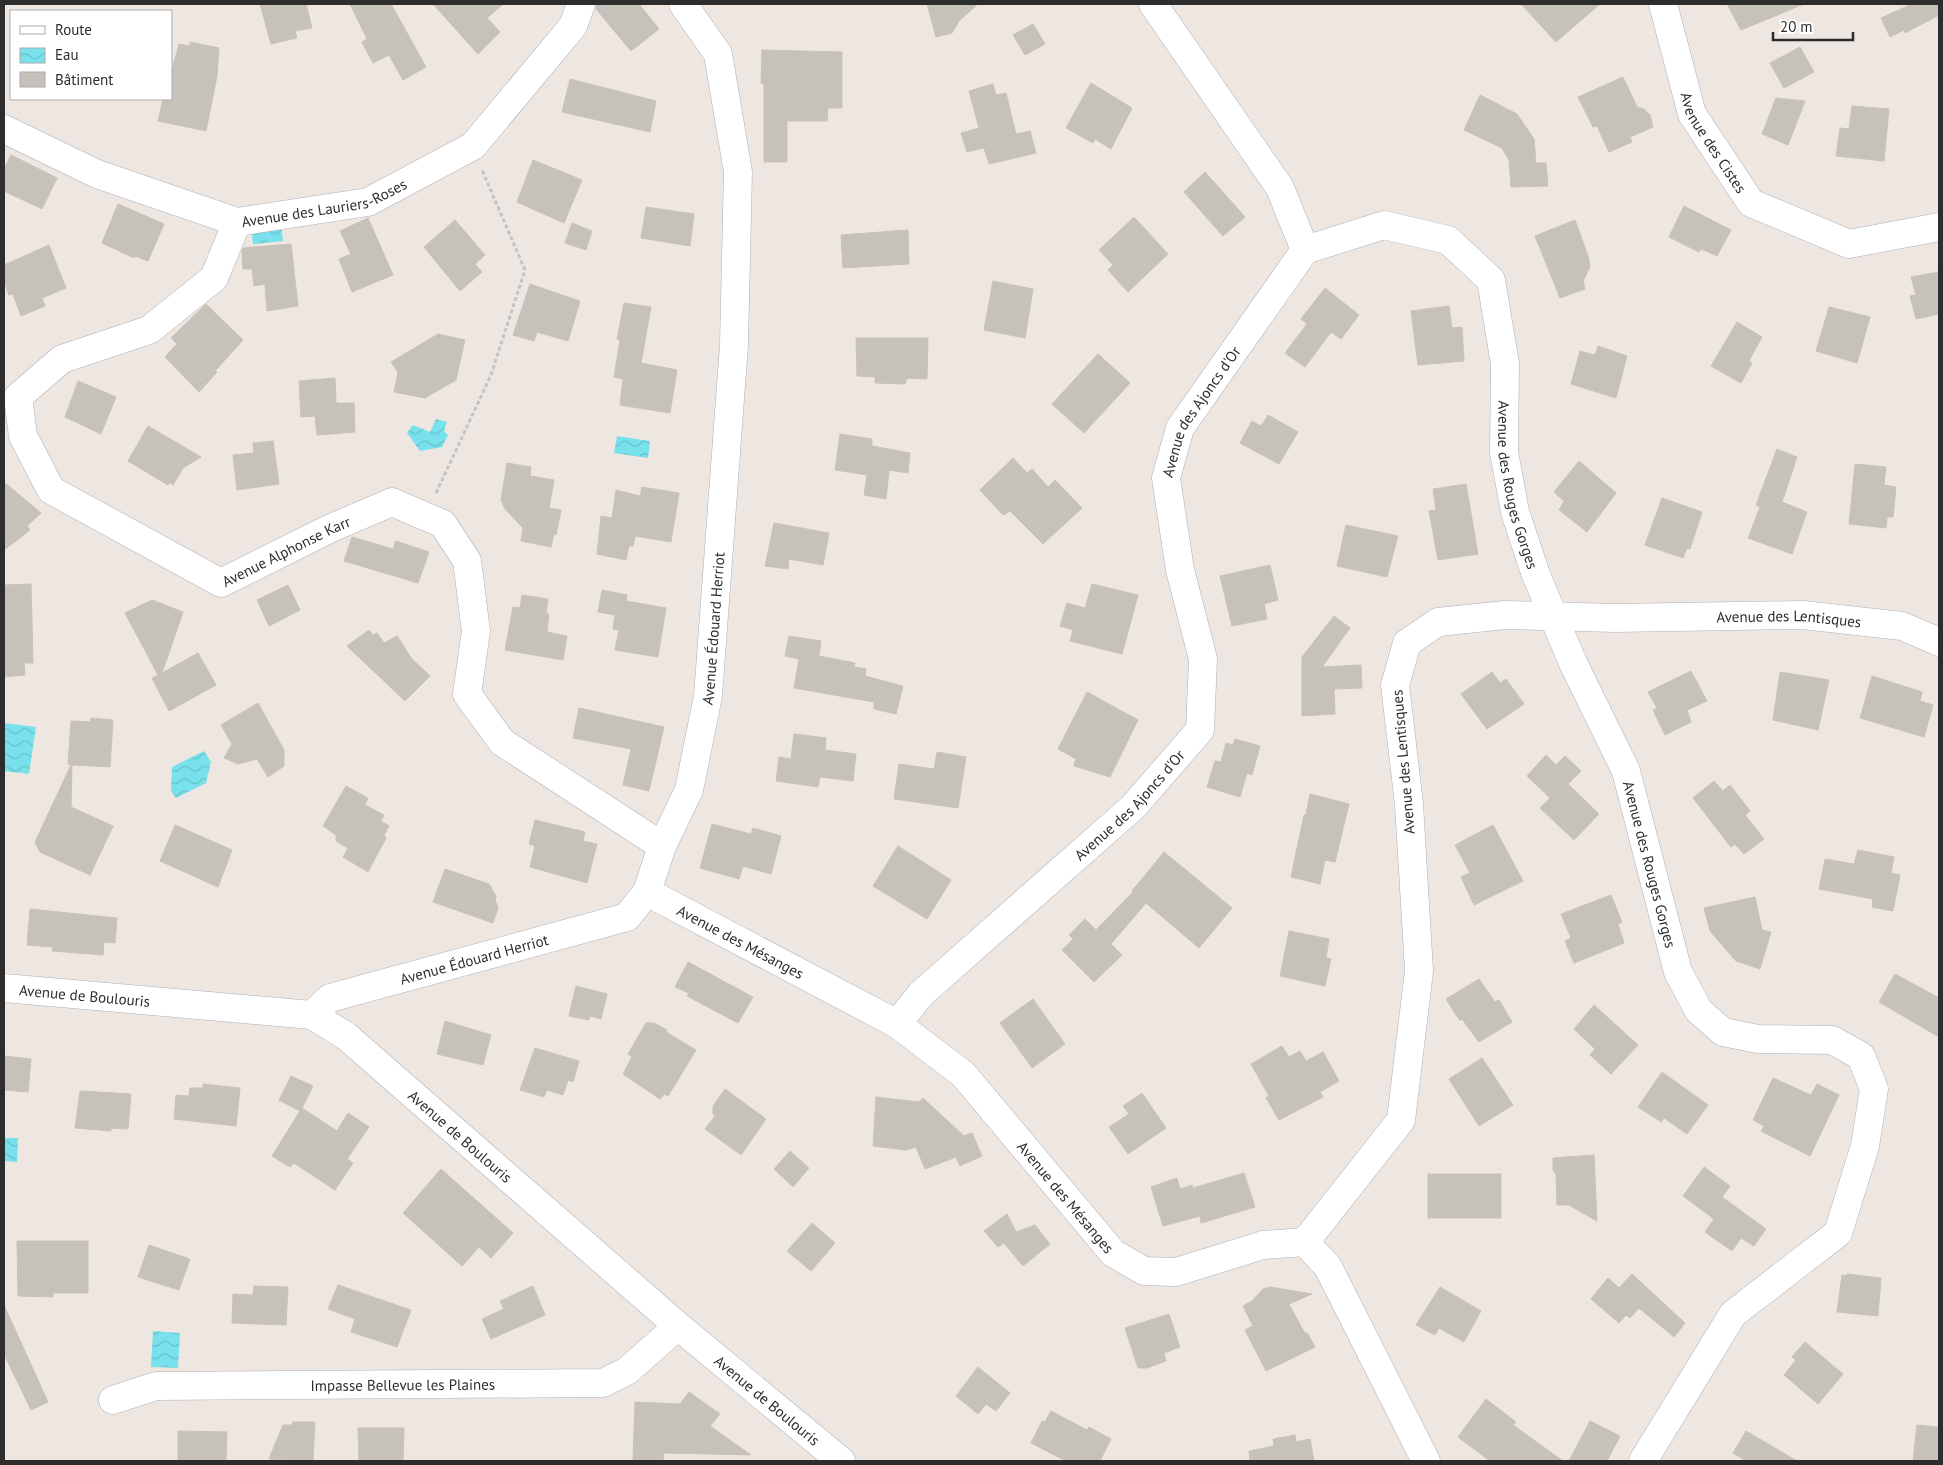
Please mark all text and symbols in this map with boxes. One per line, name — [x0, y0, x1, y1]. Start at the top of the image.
legend — [10, 10, 172, 100]
scale bar — [1773, 10, 1853, 42]
text: 20 m — [1780, 17, 1813, 36]
text: Route — [55, 20, 92, 39]
text: Eau — [55, 45, 79, 64]
text: Bâtiment — [55, 70, 113, 89]
street label: Avenue des Cistes — [1677, 90, 1751, 196]
street label: Avenue des Lauriers-Roses — [240, 174, 410, 231]
street label: Avenue des Ajoncs d'Or — [1157, 342, 1244, 479]
street label: Avenue des Rouges Gorges — [1495, 401, 1543, 571]
street label: Avenue Alphonse Karr — [219, 512, 353, 591]
street label: Avenue Édouard Herriot — [697, 551, 728, 706]
street label: Avenue des Lentisques — [1716, 605, 1862, 631]
street label: Avenue des Lentisques — [1387, 689, 1419, 835]
street label: Avenue des Ajoncs d'Or — [1070, 745, 1188, 864]
street label: Avenue des Rouges Gorges — [1619, 779, 1681, 950]
street label: Avenue des Mésanges — [674, 900, 807, 983]
street label: Avenue Édouard Herriot — [398, 929, 550, 988]
street label: Avenue de Boulouris — [18, 980, 151, 1010]
street label: Avenue de Boulouris — [405, 1085, 516, 1186]
street label: Avenue des Mésanges — [1014, 1137, 1118, 1257]
street label: Avenue de Boulouris — [711, 1351, 824, 1449]
street label: Impasse Bellevue les Plaines — [310, 1374, 495, 1394]

